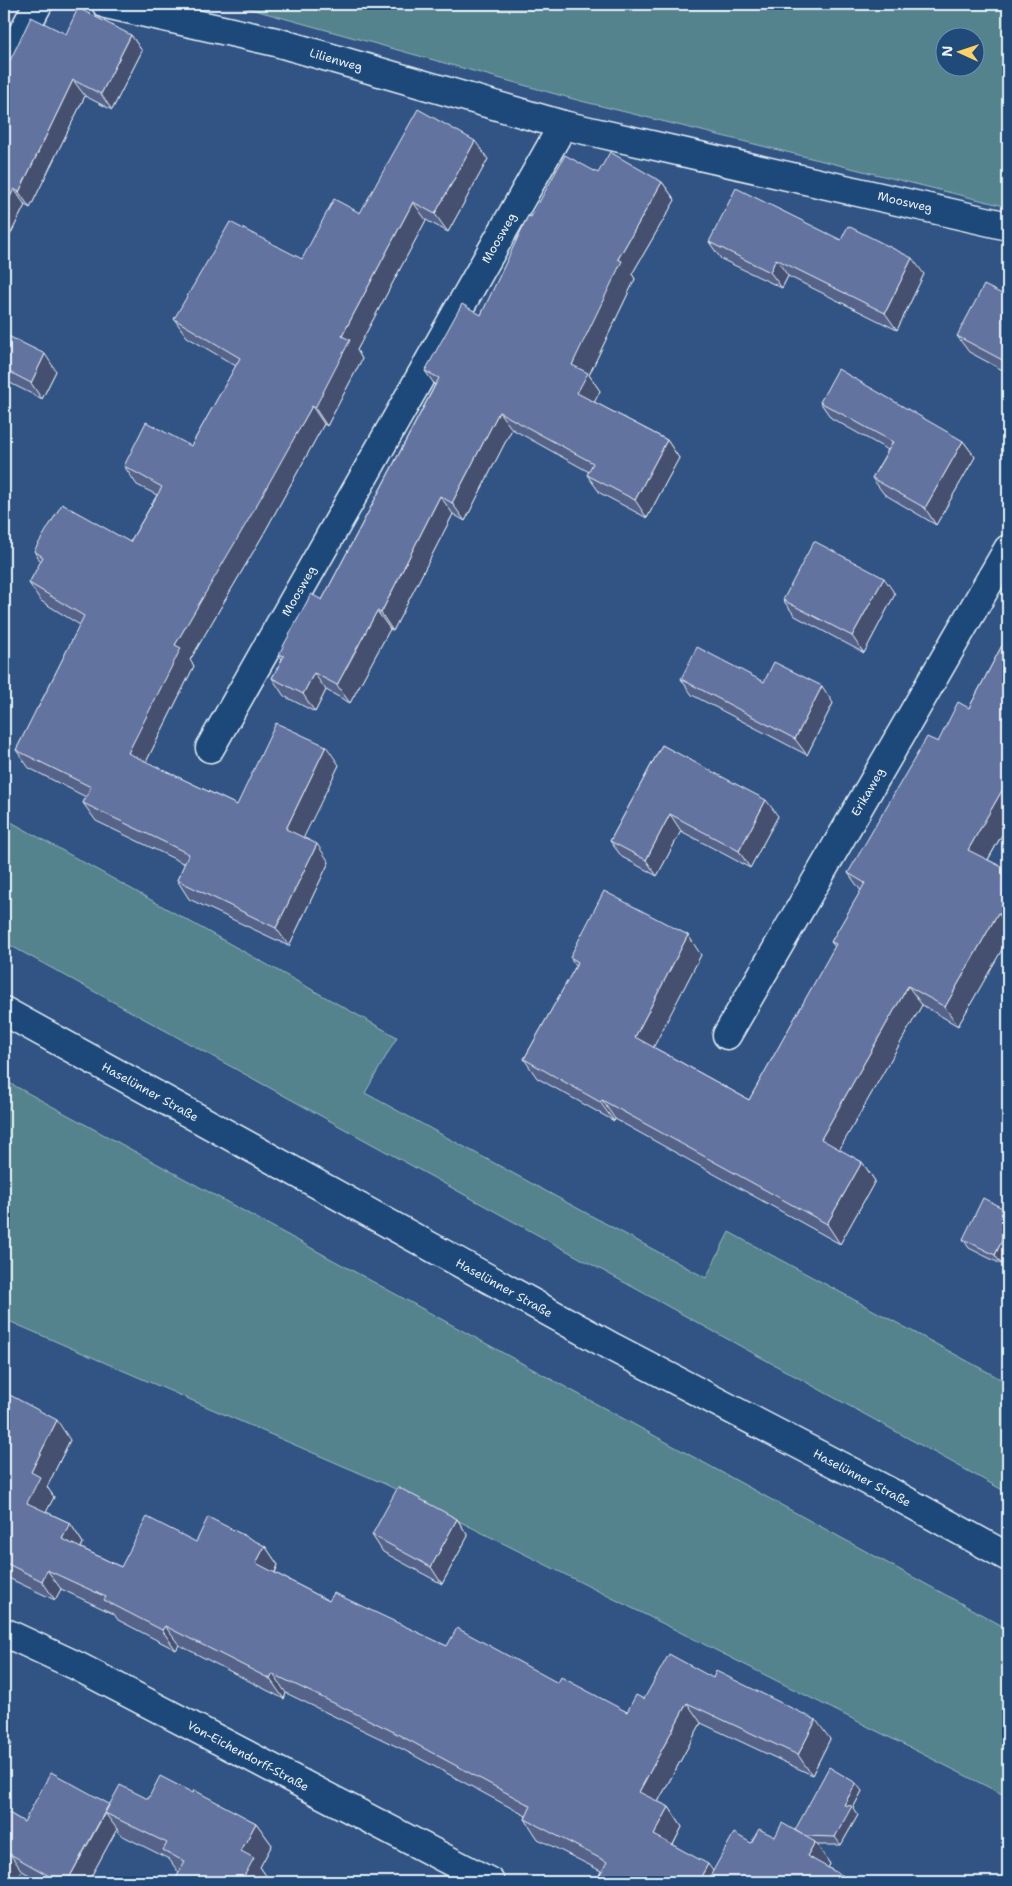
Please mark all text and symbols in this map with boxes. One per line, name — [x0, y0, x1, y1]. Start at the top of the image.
north arrow — [934, 28, 984, 78]
street label: Lilienweg — [308, 45, 364, 75]
text: N — [938, 45, 956, 57]
street label: Moosweg — [876, 188, 934, 216]
street label: Moosweg — [478, 210, 520, 266]
street label: Moosweg — [278, 563, 320, 619]
street label: Erikaweg — [848, 765, 888, 819]
street label: Haselünner Straße — [99, 1059, 201, 1125]
street label: Haselünner Straße — [453, 1255, 555, 1321]
street label: Haselünner Straße — [810, 1445, 914, 1511]
street label: Von-Eichendorff-Straße — [184, 1717, 312, 1795]

